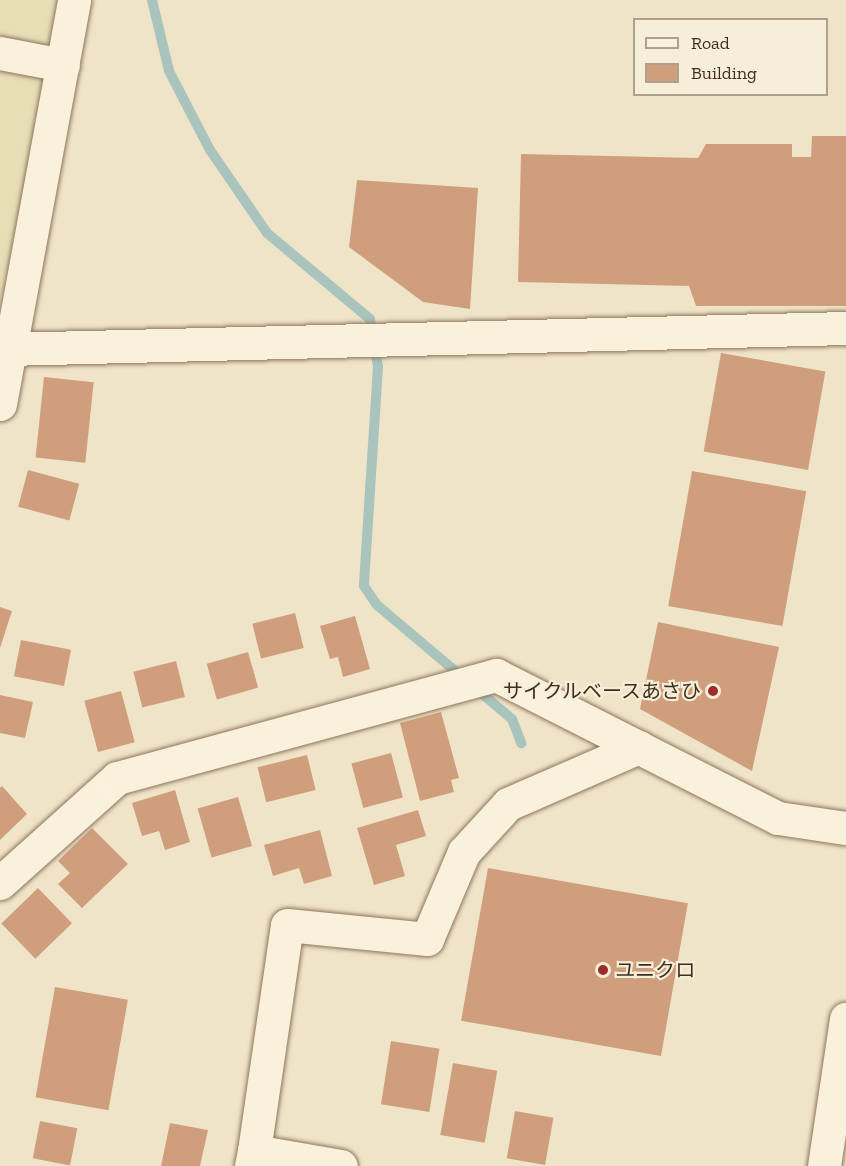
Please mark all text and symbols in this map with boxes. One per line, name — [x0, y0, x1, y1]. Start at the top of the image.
legend — [633, 18, 828, 96]
text: Road — [691, 32, 730, 54]
text: Building — [691, 62, 757, 84]
place label: サイクルベースあさひ — [501, 679, 701, 703]
marker: サイクルベースあさひ — [706, 684, 720, 698]
place label: ユニクロ — [615, 958, 695, 982]
marker: ユニクロ — [596, 963, 610, 977]

